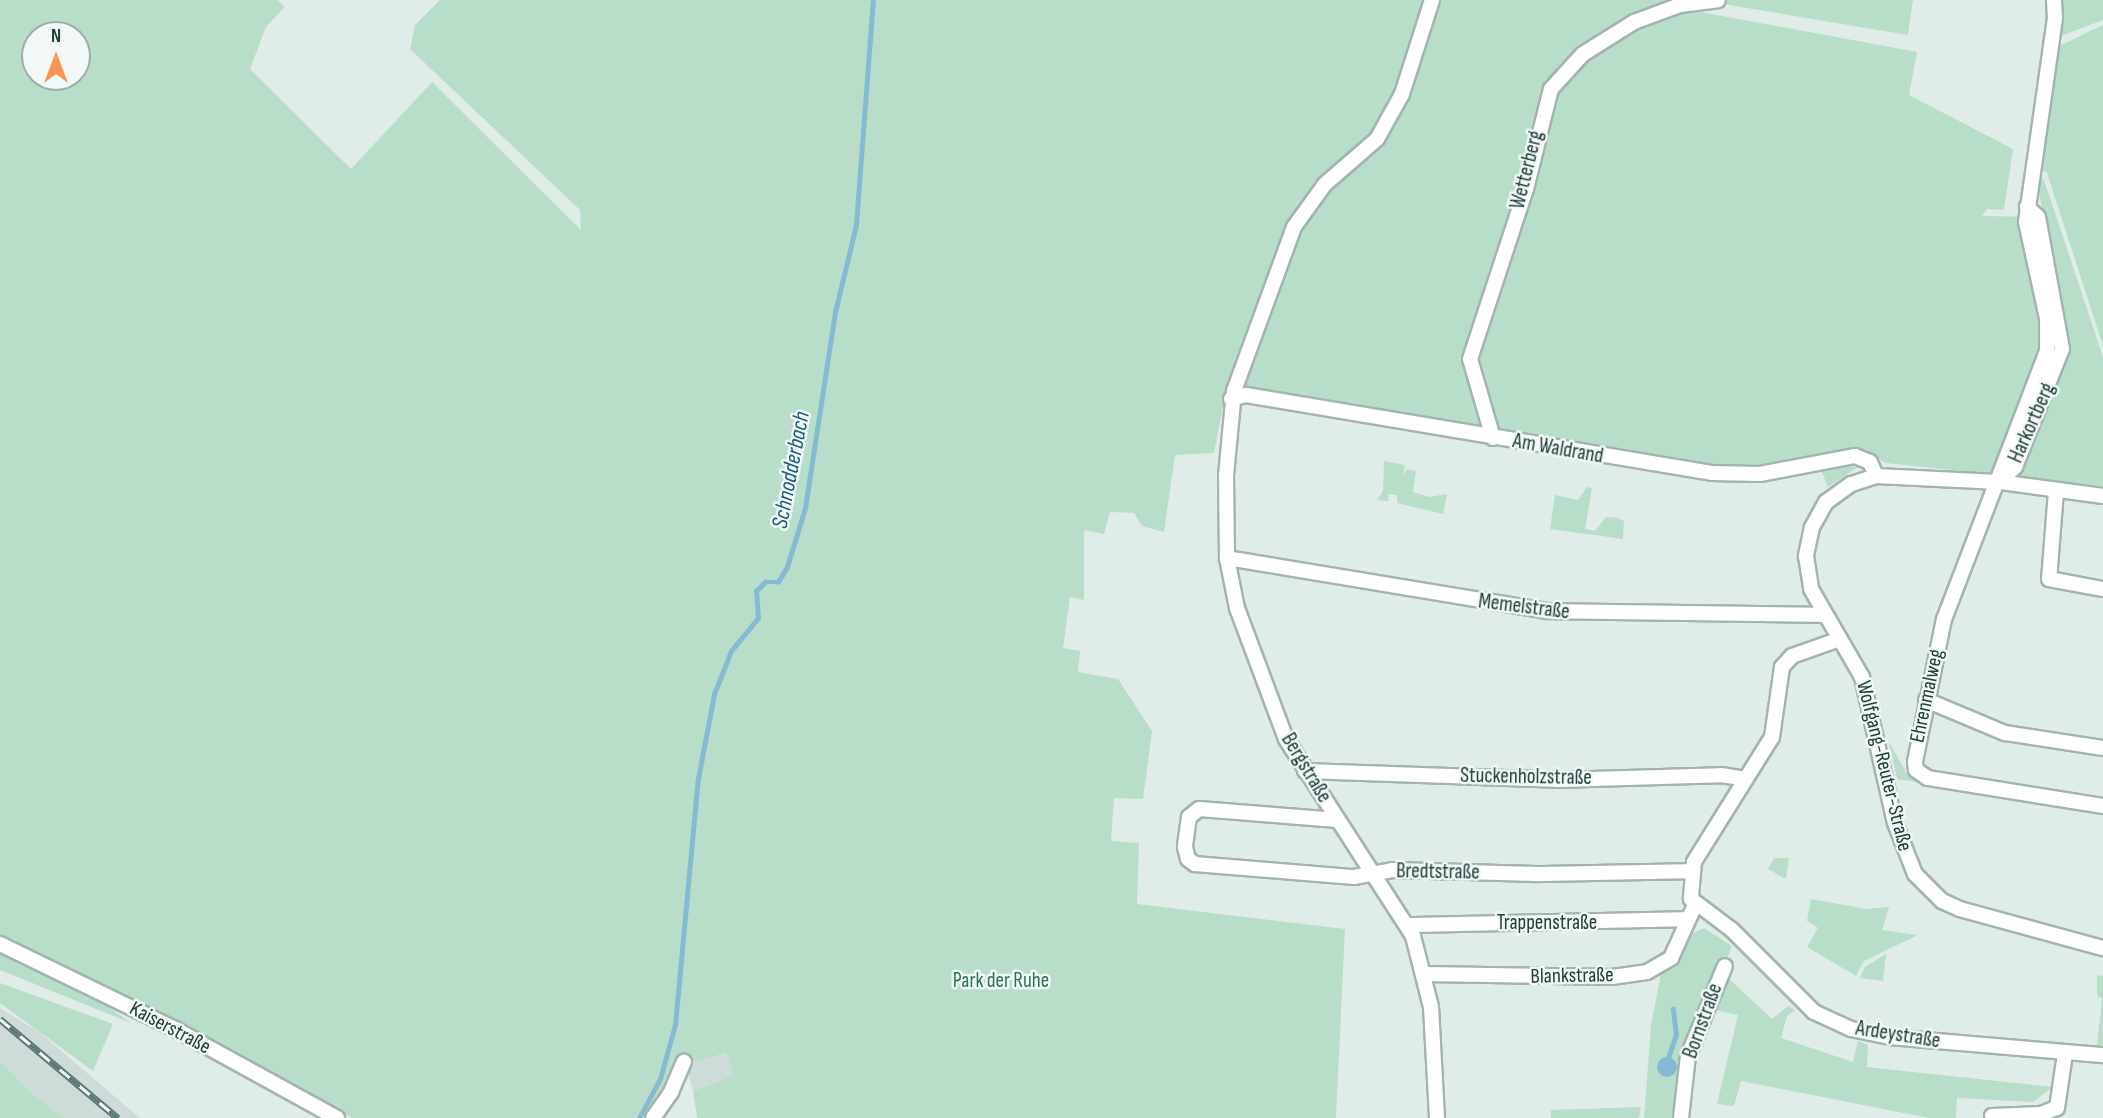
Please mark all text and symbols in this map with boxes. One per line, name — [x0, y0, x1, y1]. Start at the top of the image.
north arrow — [21, 21, 91, 91]
text: N — [51, 25, 61, 48]
street label: Wetterberg — [1505, 128, 1549, 212]
street label: Harkortberg — [2003, 379, 2061, 467]
water label: Schnodderbach — [766, 409, 816, 531]
street label: Am Waldrand — [1511, 429, 1605, 469]
street label: Memelstraße — [1477, 589, 1571, 625]
street label: Ehrenmalweg — [1905, 647, 1949, 745]
street label: Wolfgang-Reuter-Straße — [1851, 678, 1917, 854]
street label: Bergstraße — [1275, 729, 1337, 807]
street label: Stuckenholzstraße — [1460, 763, 1592, 791]
street label: Bredtstraße — [1396, 859, 1480, 885]
street label: Trappenstraße — [1497, 910, 1597, 936]
street label: Blankstraße — [1530, 963, 1614, 989]
park label: Park der Ruhe — [953, 968, 1049, 994]
street label: Bornstraße — [1678, 980, 1728, 1062]
street label: Kaiserstraße — [125, 996, 215, 1060]
street label: Ardeystraße — [1854, 1016, 1942, 1054]

